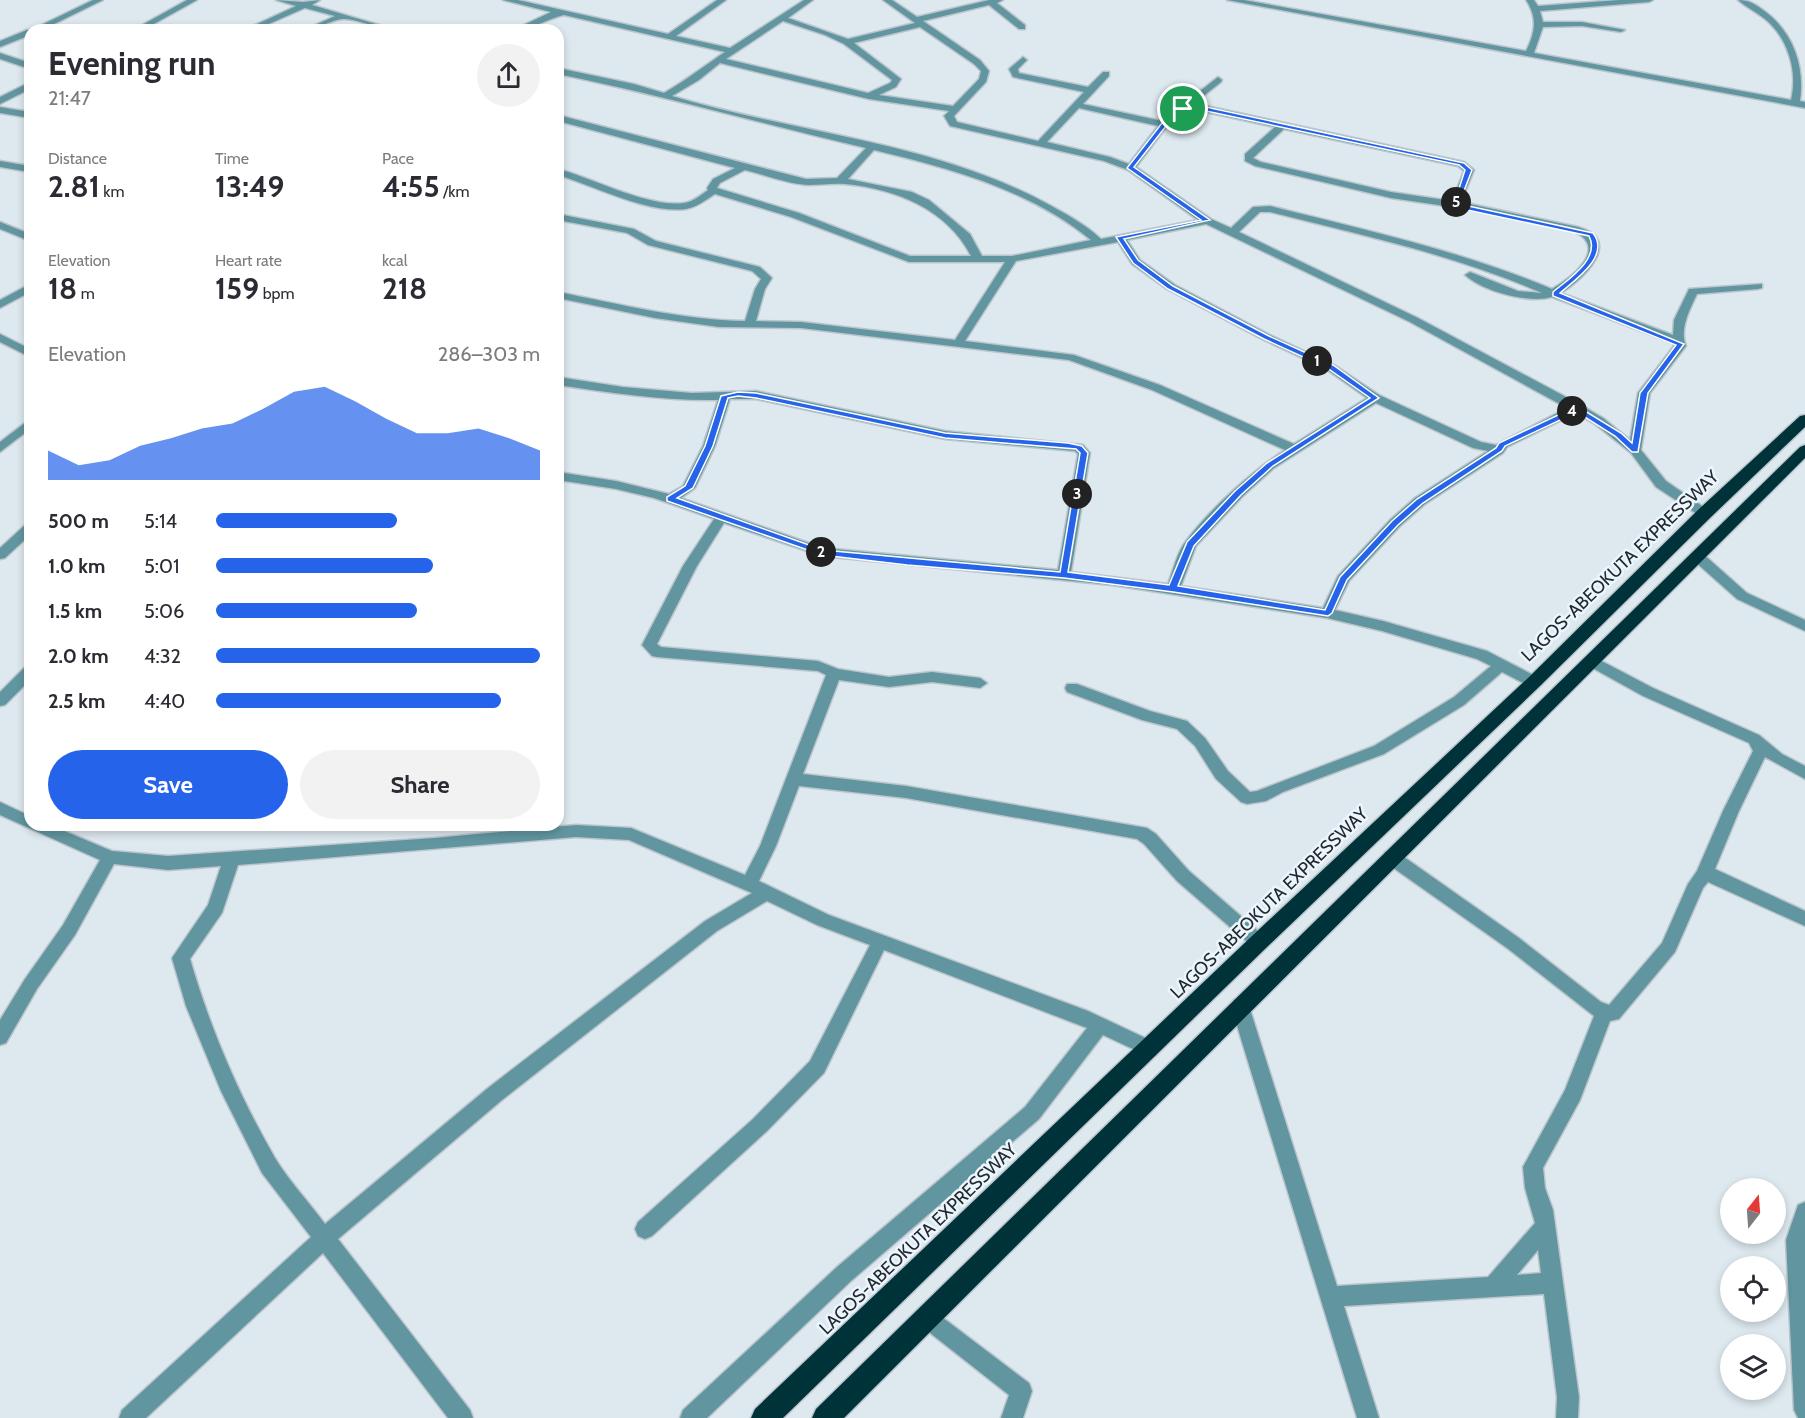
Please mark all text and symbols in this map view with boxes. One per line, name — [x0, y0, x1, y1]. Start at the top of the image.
text: Evening run — [48, 43, 215, 83]
button: share — [477, 44, 540, 107]
pin — [1157, 83, 1208, 134]
text: 21:47 — [48, 86, 91, 110]
icon: arrive — [1166, 92, 1199, 125]
text: Distance — [48, 149, 107, 168]
text: Time — [215, 149, 249, 168]
text: Pace — [382, 149, 414, 168]
text: 2.81 — [48, 168, 100, 205]
text: 13:49 — [215, 168, 284, 205]
text: 4:55 — [382, 168, 440, 205]
text: km — [100, 182, 125, 201]
text: /km — [440, 182, 469, 201]
pin: 5 — [1441, 187, 1471, 217]
text: 5 — [1452, 192, 1460, 211]
text: Elevation — [48, 251, 111, 270]
text: Heart rate — [215, 251, 282, 270]
text: kcal — [382, 251, 408, 270]
text: 18 — [48, 270, 77, 307]
text: 159 — [215, 270, 259, 307]
text: 218 — [382, 270, 427, 307]
text: m — [77, 284, 95, 303]
text: bpm — [259, 284, 294, 303]
text: Elevation — [48, 342, 126, 366]
text: 286–303 m — [438, 342, 540, 366]
pin: 1 — [1302, 346, 1332, 376]
text: 1 — [1314, 351, 1320, 370]
pin: 4 — [1557, 396, 1587, 426]
text: 4 — [1567, 401, 1577, 420]
street label: LAGOS-ABEOKUTA EXPRESSWAY — [1517, 465, 1724, 666]
pin: 3 — [1062, 479, 1092, 509]
text: 3 — [1073, 484, 1081, 503]
text: 500 m — [48, 509, 109, 533]
text: 5:14 — [144, 509, 177, 533]
pin: 2 — [806, 537, 836, 567]
text: 2 — [817, 542, 825, 561]
text: 1.0 km — [48, 554, 105, 578]
text: 5:01 — [144, 554, 179, 578]
text: 1.5 km — [48, 599, 102, 623]
text: 5:06 — [144, 599, 184, 623]
text: 2.0 km — [48, 644, 109, 668]
text: 4:32 — [144, 644, 181, 668]
text: 2.5 km — [48, 689, 105, 713]
text: 4:40 — [144, 689, 185, 713]
button: Save — [48, 750, 288, 819]
button: Share — [300, 750, 540, 819]
street label: LAGOS-ABEOKUTA EXPRESSWAY — [1166, 802, 1373, 1003]
street label: LAGOS-ABEOKUTA EXPRESSWAY — [815, 1138, 1022, 1339]
north arrow — [1720, 1178, 1786, 1244]
map controls — [1720, 1178, 1786, 1400]
button: locate — [1720, 1256, 1786, 1322]
button: layers — [1720, 1334, 1786, 1400]

